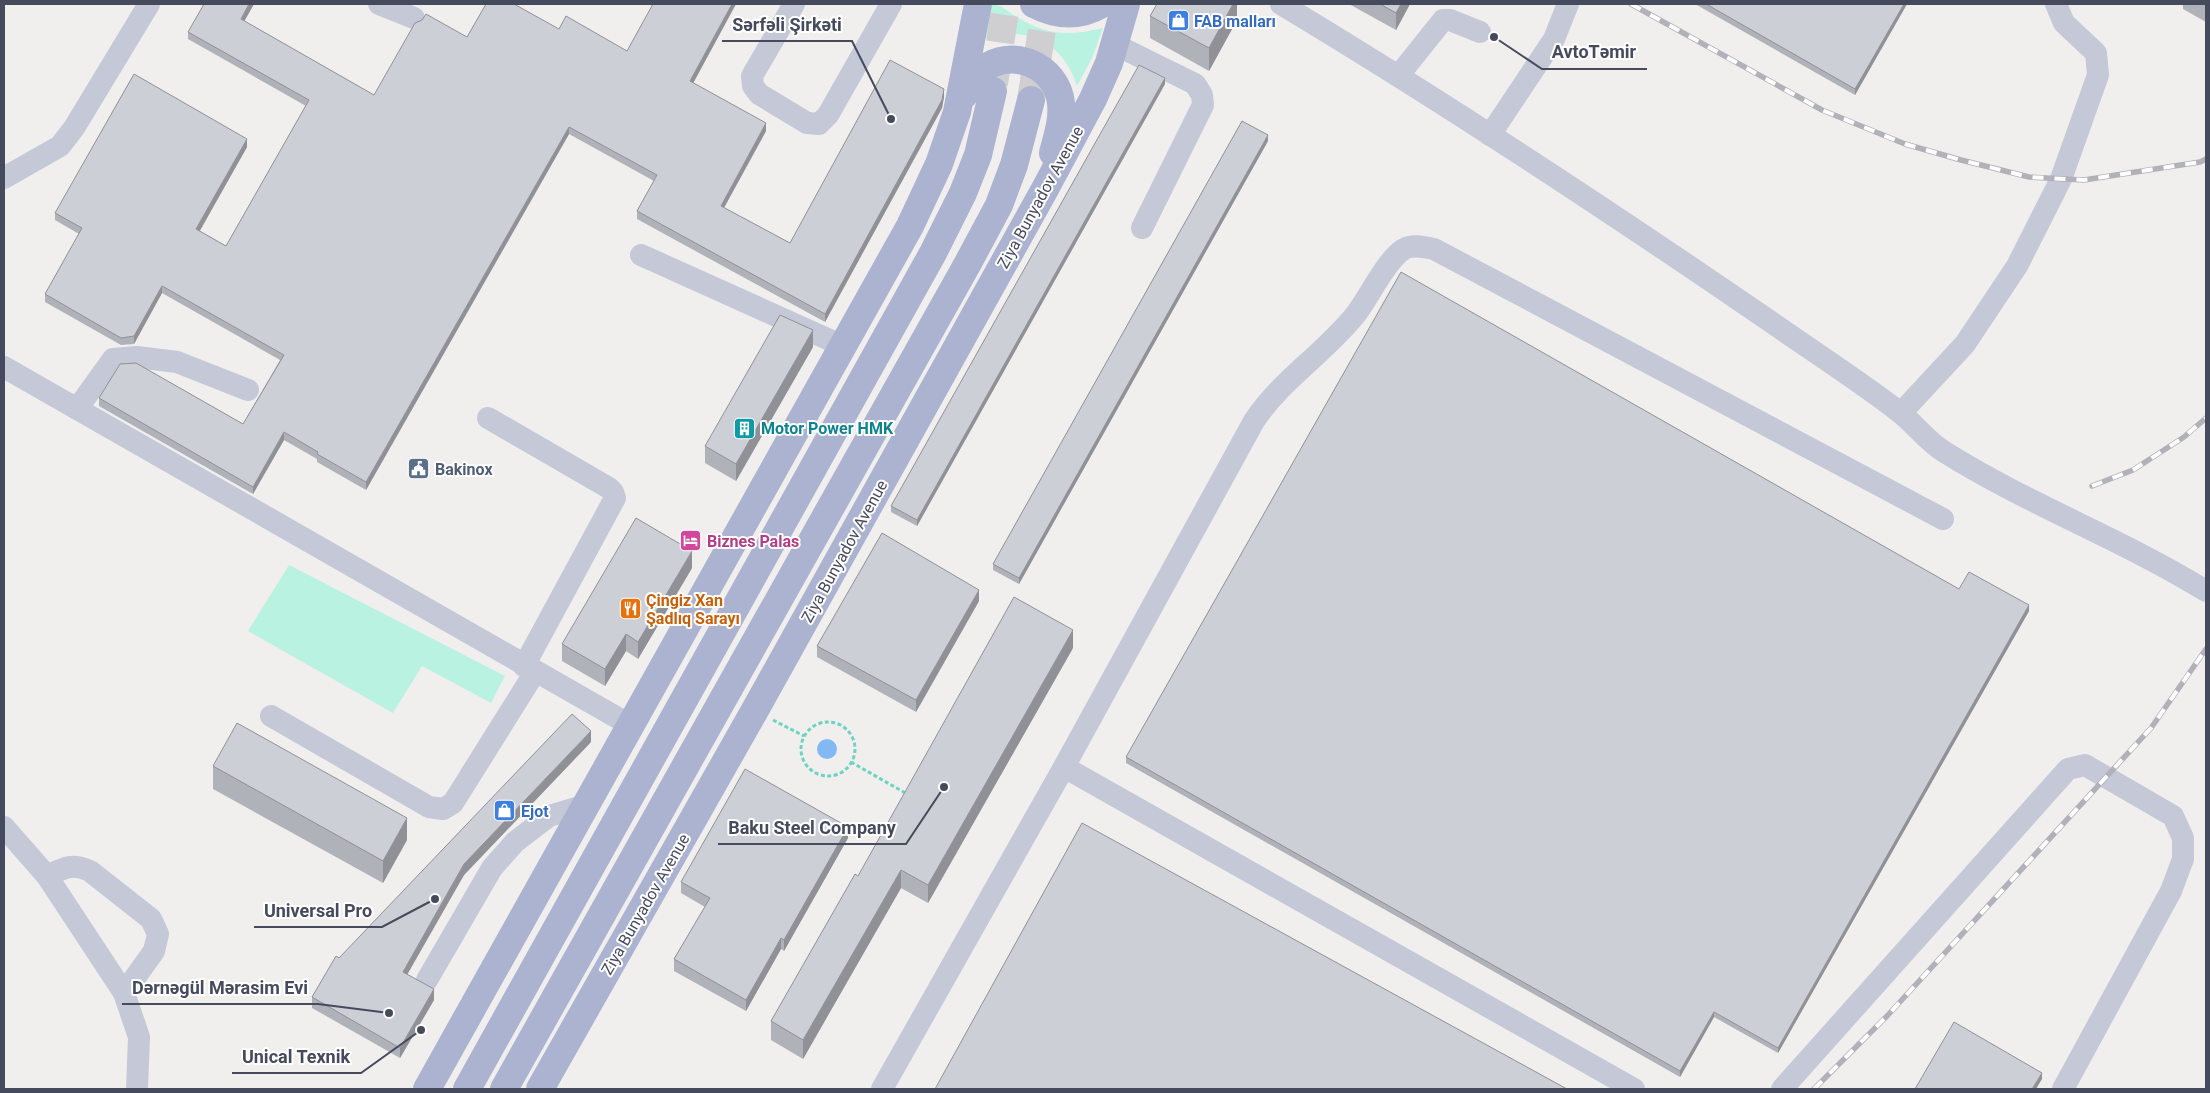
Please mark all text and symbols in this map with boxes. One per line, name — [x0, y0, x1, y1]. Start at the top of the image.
callout: Sərfəli Şirkəti — [722, 8, 852, 41]
shop icon: FAB malları — [1166, 9, 1190, 33]
place label: FAB malları — [1194, 12, 1276, 31]
text: Sərfəli Şirkəti — [732, 14, 842, 35]
callout: AvtoTəmir — [1542, 36, 1647, 69]
text: AvtoTəmir — [1552, 41, 1637, 62]
street label: Ziya Bunyadov Avenue — [993, 123, 1087, 272]
building icon: Motor Power HMK — [733, 416, 757, 440]
place label: Motor Power HMK — [761, 419, 894, 438]
public building icon: Bakinox — [407, 457, 431, 481]
place label: Bakinox — [435, 460, 493, 479]
street label: Ziya Bunyadov Avenue — [797, 477, 891, 626]
hotel icon: Biznes Palas — [679, 529, 703, 553]
place label: Biznes Palas — [707, 532, 799, 551]
place label: Çingiz Xan Şadlıq Sarayı — [646, 591, 740, 628]
restaurant icon: Çingiz Xan Şadlıq Sarayı — [618, 597, 642, 621]
shop icon: Ejot — [493, 799, 517, 823]
place label: Ejot — [521, 802, 549, 821]
callout: Baku Steel Company — [718, 811, 906, 844]
text: Baku Steel Company — [728, 817, 897, 838]
street label: Ziya Bunyadov Avenue — [597, 830, 694, 978]
callout: Universal Pro — [254, 894, 382, 927]
text: Universal Pro — [264, 900, 372, 921]
callout: Dərnəgül Mərasim Evi — [122, 971, 318, 1004]
text: Dərnəgül Mərasim Evi — [132, 977, 308, 998]
callout: Unical Texnik — [232, 1040, 361, 1073]
text: Unical Texnik — [242, 1046, 350, 1067]

